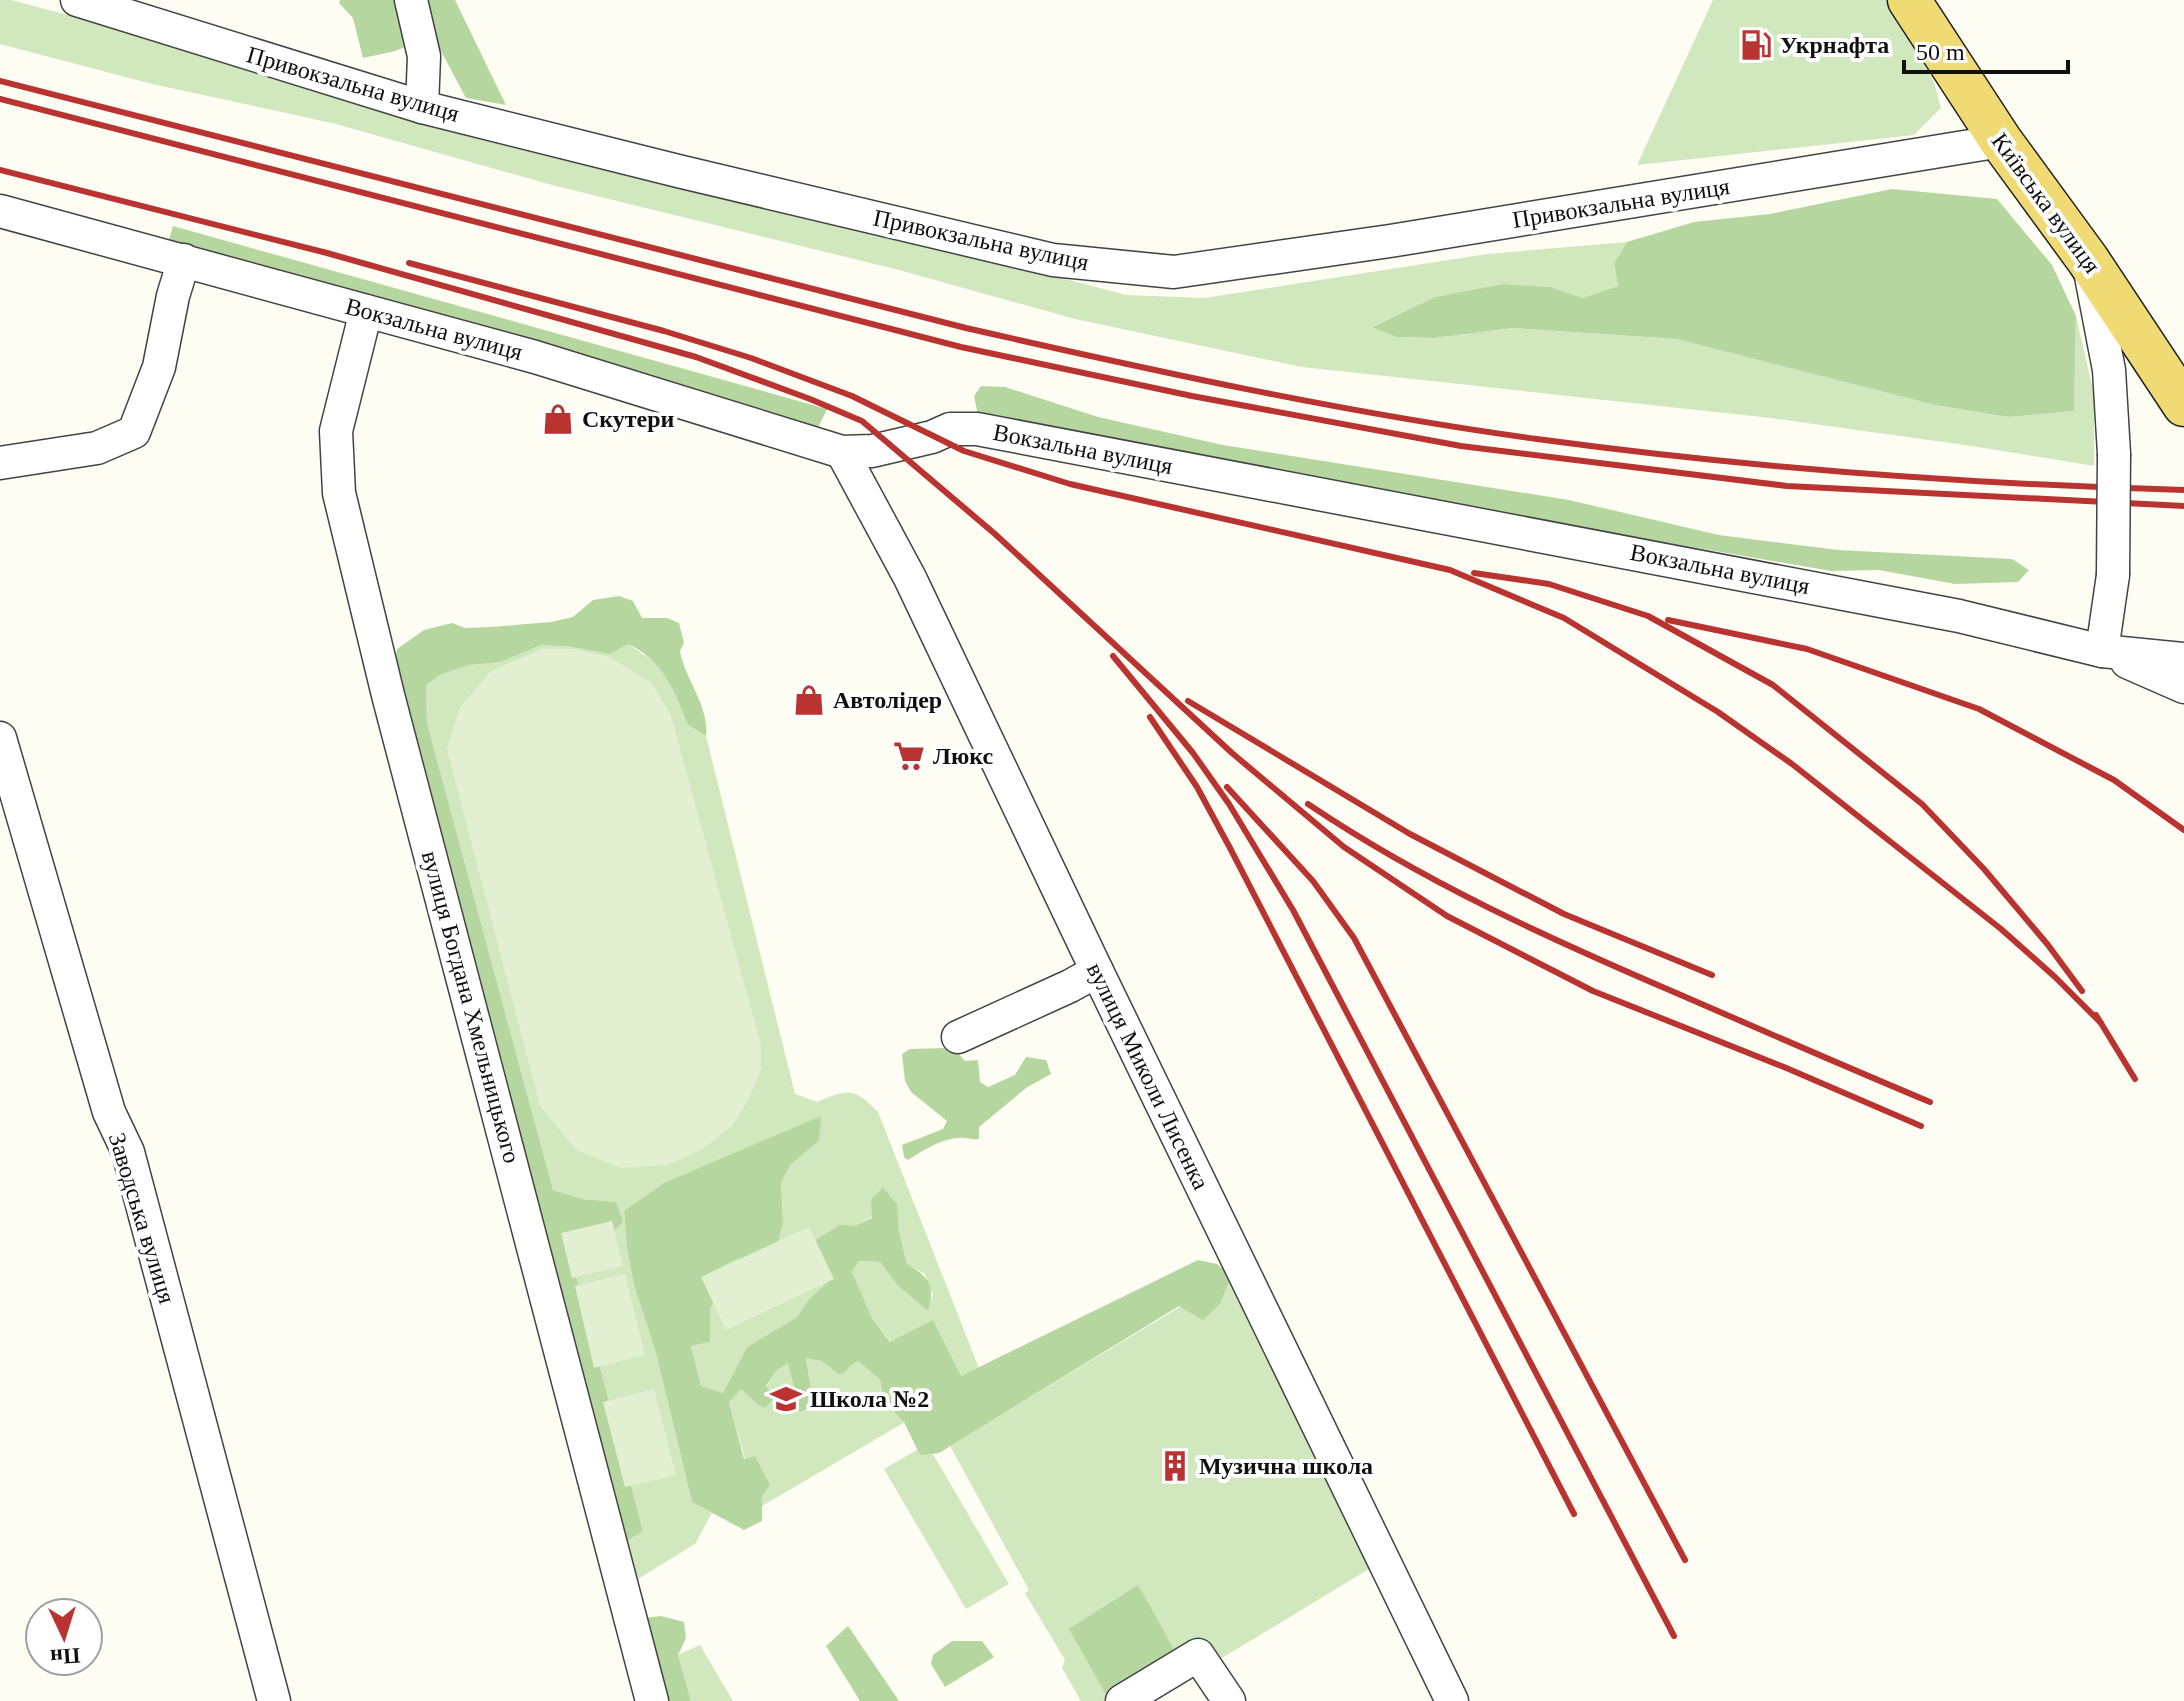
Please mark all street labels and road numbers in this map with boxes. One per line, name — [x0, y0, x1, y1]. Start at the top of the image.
street label: Привокзальна вулиця — [244, 41, 462, 127]
street label: Київська вулиця — [1987, 128, 2105, 278]
street label: Привокзальна вулиця — [1511, 173, 1731, 233]
street label: Привокзальна вулиця — [871, 204, 1091, 276]
street label: Вокзальна вулиця — [343, 293, 525, 365]
street label: Вокзальна вулиця — [991, 419, 1175, 479]
street label: Вокзальна вулиця — [1628, 539, 1812, 599]
street label: вулиця Богдана Хмельницького — [417, 848, 525, 1166]
street label: вулиця Миколи Лисенка — [1082, 958, 1214, 1194]
street label: Заводська вулиця — [104, 1130, 180, 1306]

